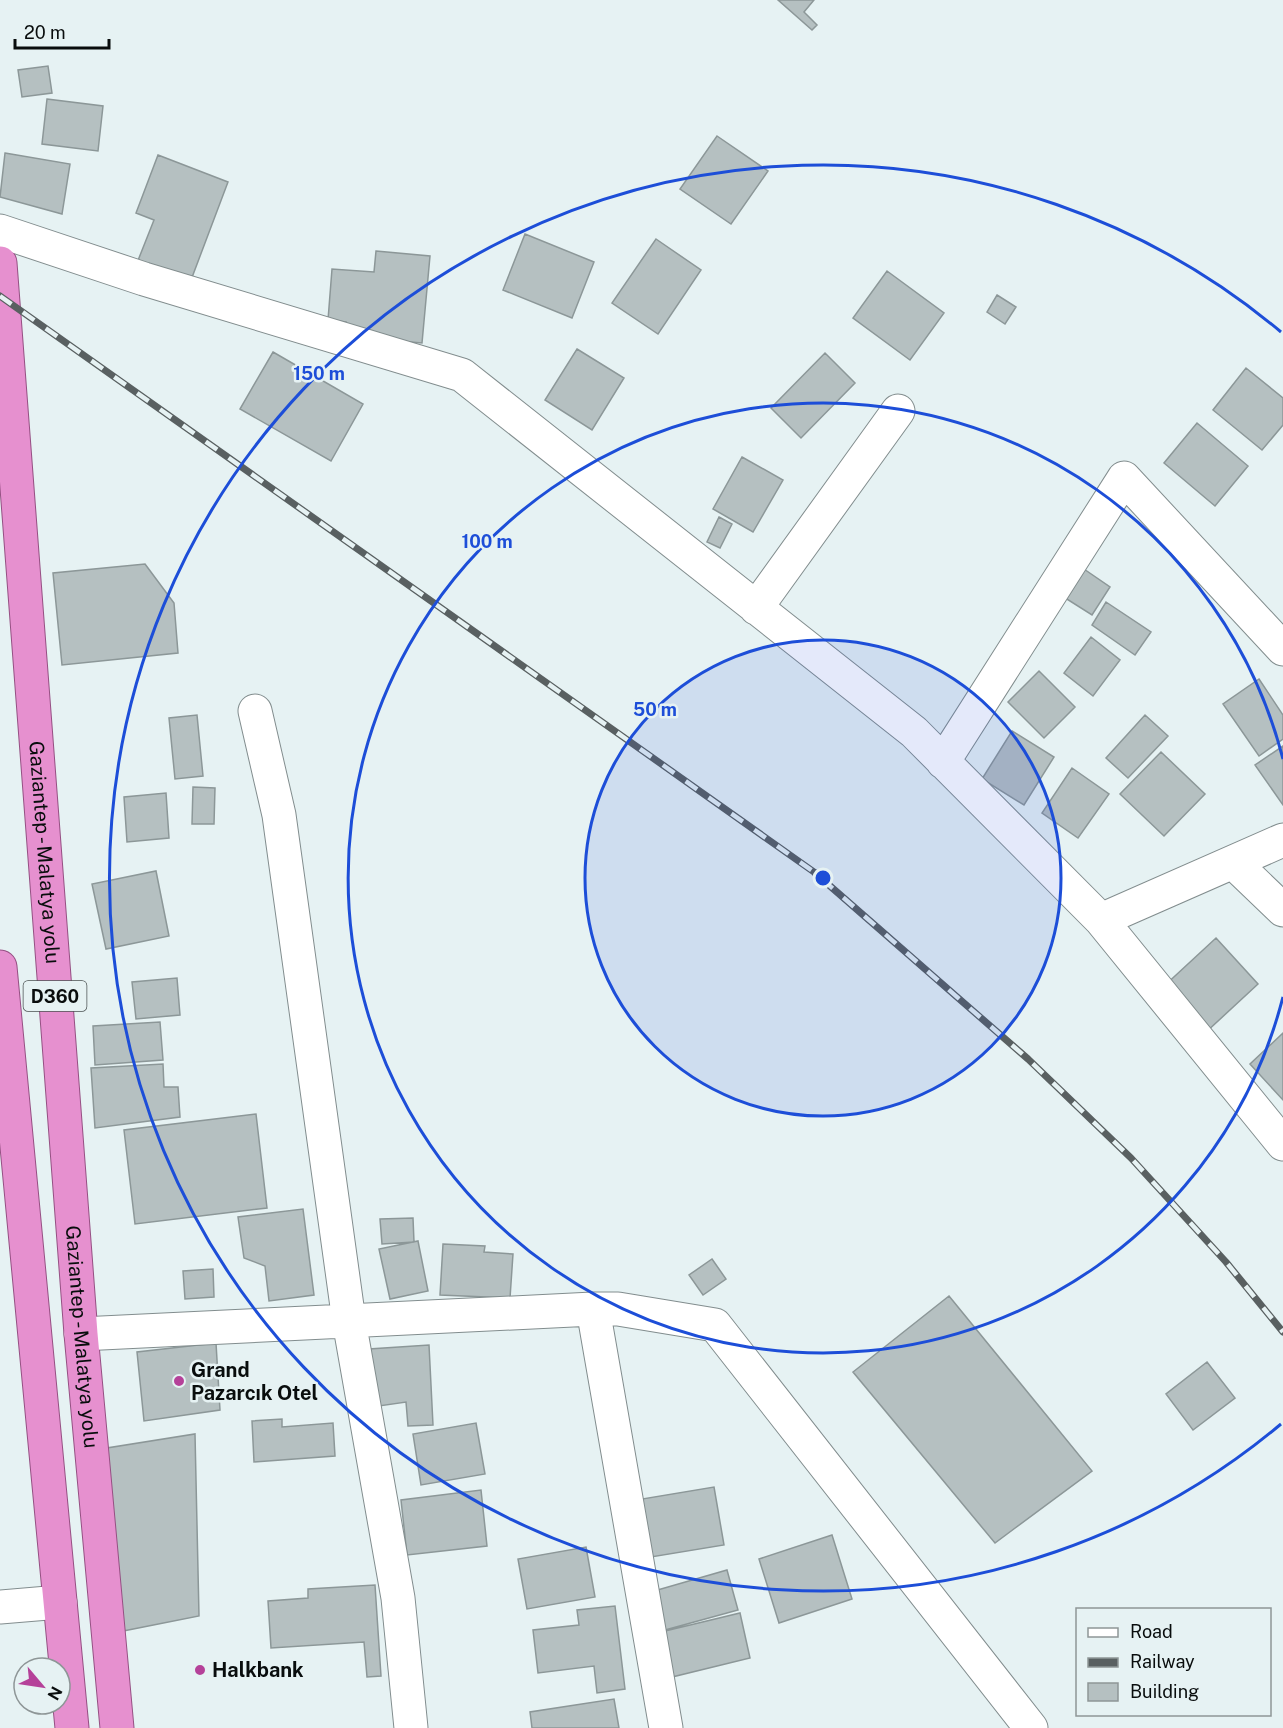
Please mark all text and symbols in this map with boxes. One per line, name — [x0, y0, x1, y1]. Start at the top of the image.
scale bar — [15, 12, 110, 50]
text: 20 m — [24, 22, 66, 43]
text: 150 m — [293, 363, 345, 384]
text: 100 m — [461, 531, 513, 552]
text: 50 m — [633, 699, 677, 720]
street label: Gaziantep - Malatya yolu — [24, 740, 65, 965]
centre of rings — [813, 868, 833, 888]
road number: D360 — [23, 981, 86, 1011]
street label: Gaziantep - Malatya yolu — [61, 1225, 103, 1449]
place label: Grand Pazarcık Otel — [191, 1358, 318, 1405]
marker: Grand Pazarcık Otel — [172, 1374, 186, 1388]
legend — [1076, 1608, 1271, 1716]
text: Road — [1130, 1621, 1173, 1642]
text: Railway — [1130, 1651, 1195, 1672]
north arrow — [12, 1656, 72, 1716]
place label: Halkbank — [212, 1658, 304, 1682]
marker: Halkbank — [193, 1663, 207, 1677]
text: Building — [1130, 1681, 1199, 1702]
text: N — [43, 1683, 66, 1703]

